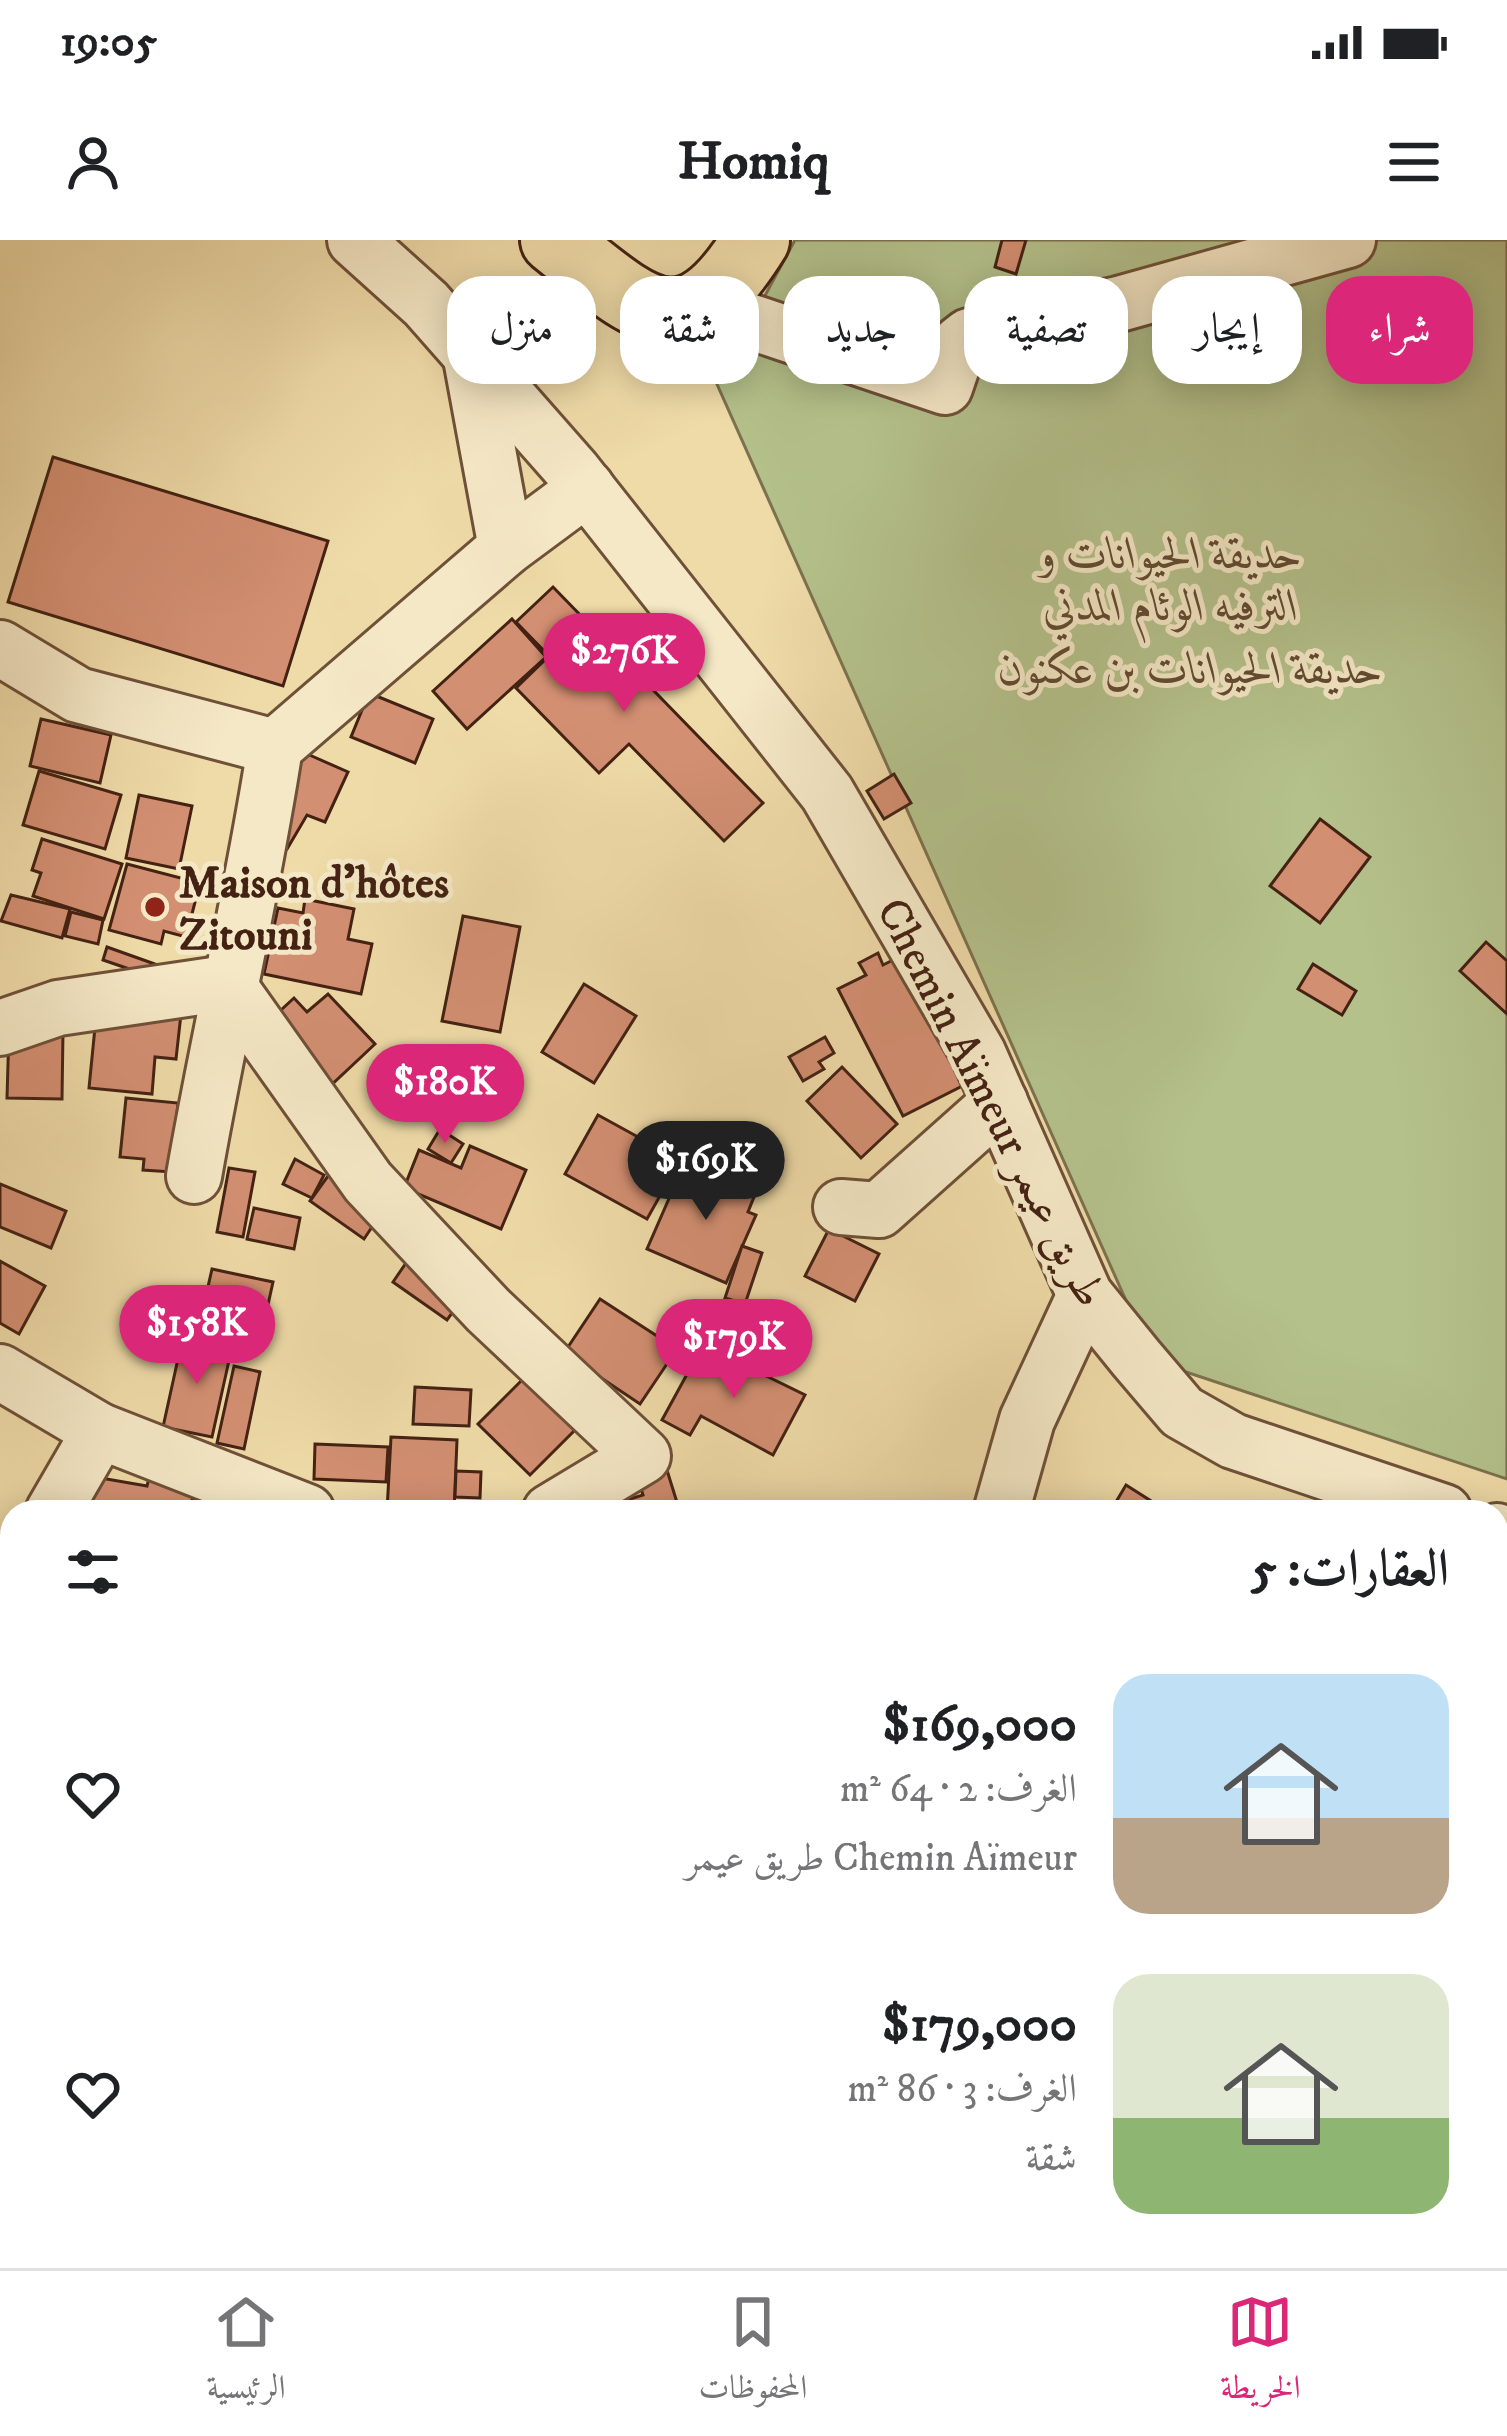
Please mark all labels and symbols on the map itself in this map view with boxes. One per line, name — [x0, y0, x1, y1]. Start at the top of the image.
park label: حديقة الحيوانات و الترفيه الوئام المدني — [1036, 527, 1303, 644]
pin: $276K — [540, 613, 708, 715]
park label: حديقة الحيوانات بن عكنون — [998, 642, 1384, 698]
place label: Maison d'hôtes Zitouni — [179, 856, 449, 964]
street label: Chemin Aïmeur طريق عيمر — [863, 889, 1118, 1317]
marker: Maison d'hôtes Zitouni — [142, 894, 168, 920]
pin: $180K — [361, 1044, 529, 1146]
pin: $169K — [622, 1121, 790, 1223]
pin: $158K — [113, 1285, 281, 1387]
pin: $179K — [650, 1299, 818, 1401]

